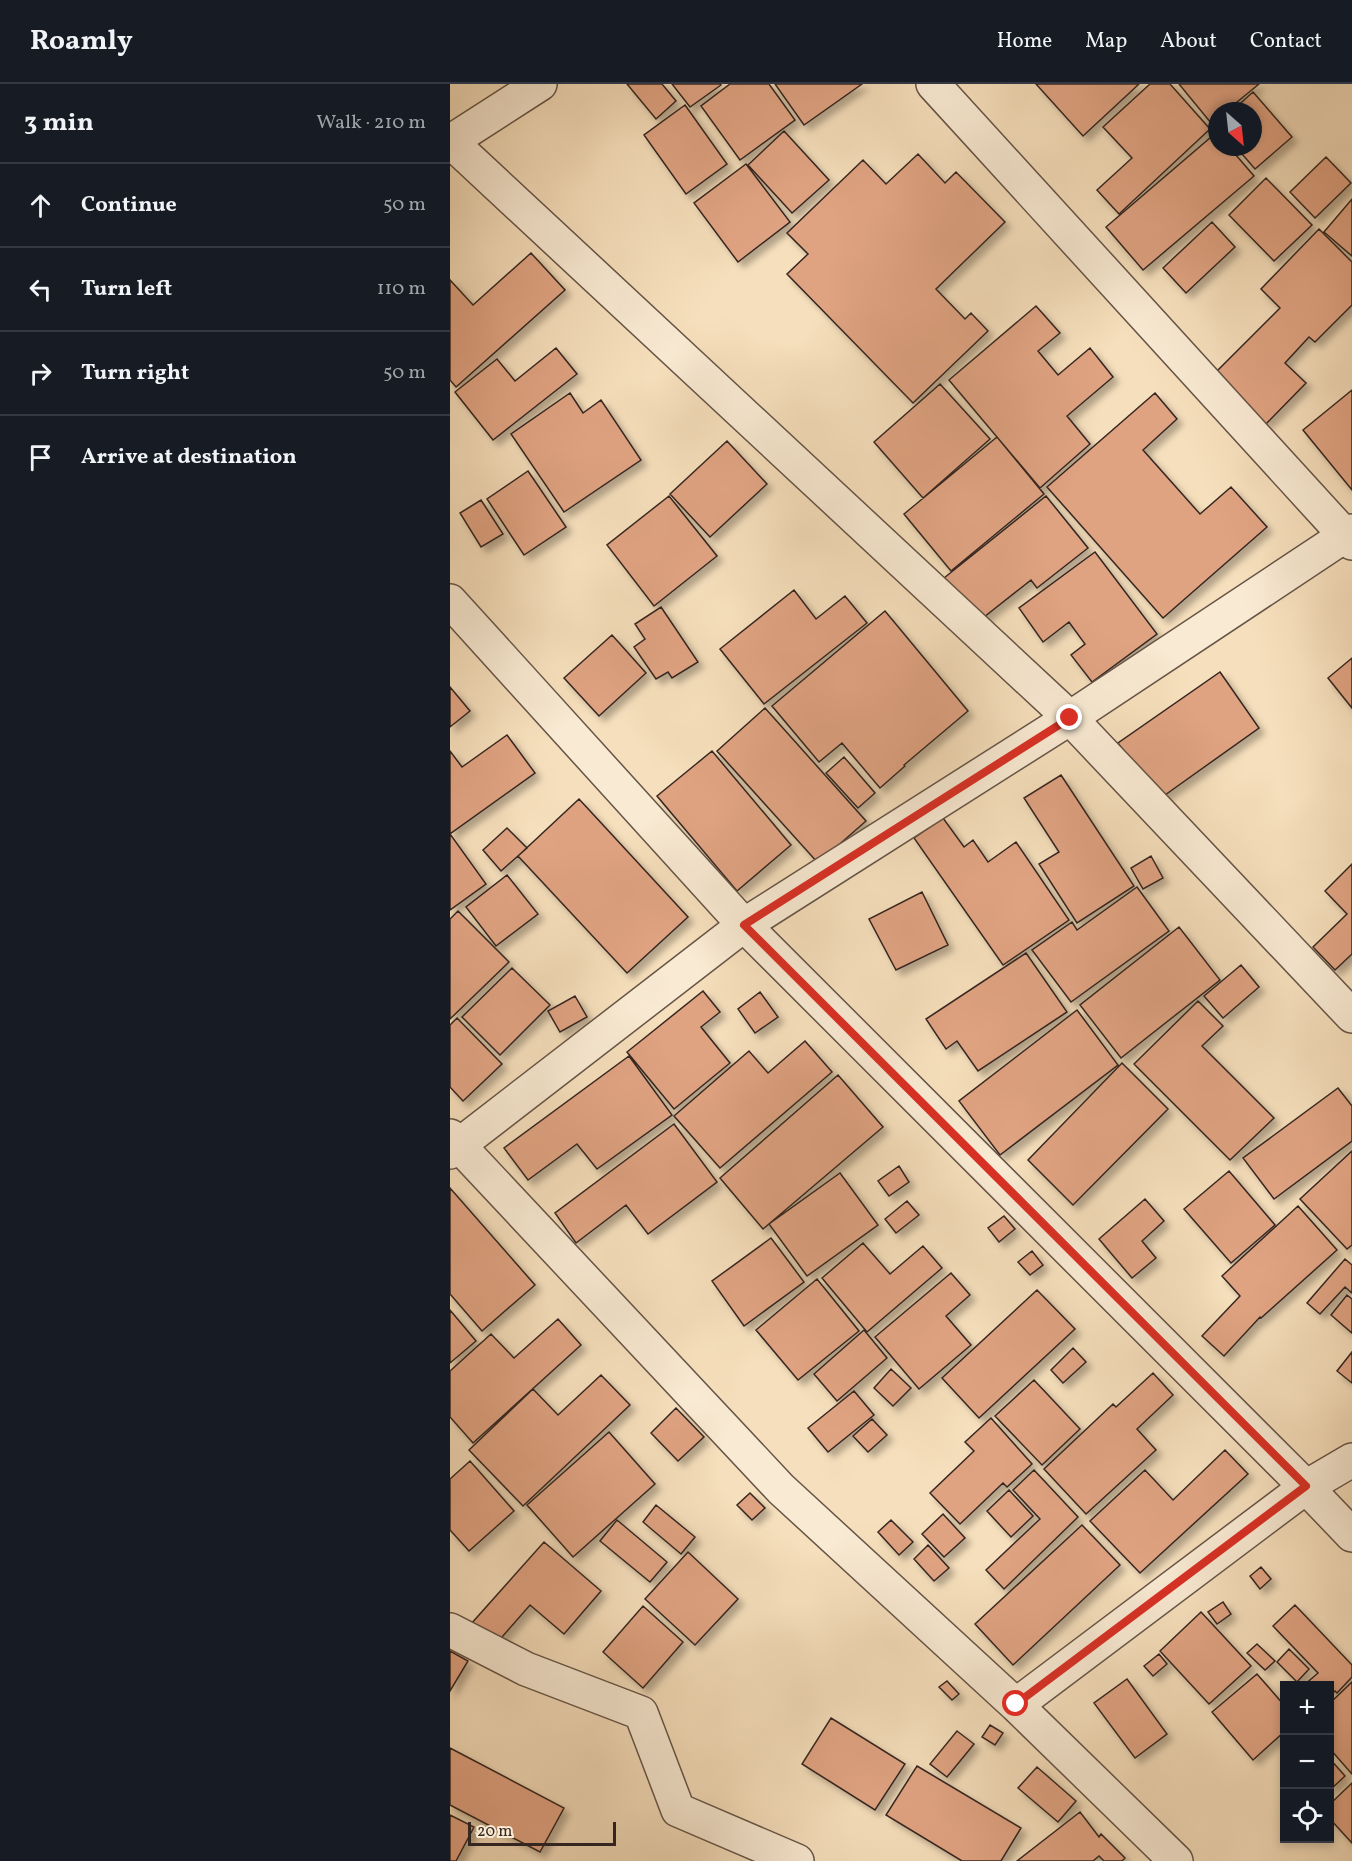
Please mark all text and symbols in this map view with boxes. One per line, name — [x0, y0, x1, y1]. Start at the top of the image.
text: Roamly — [30, 22, 133, 61]
text: Home — [997, 27, 1052, 56]
text: Map — [1085, 27, 1127, 56]
text: About — [1160, 27, 1217, 56]
text: Contact — [1250, 27, 1322, 56]
north arrow — [1208, 102, 1262, 156]
text: 3 min — [24, 105, 94, 141]
text: Walk · 210 m — [316, 109, 426, 137]
icon: ahead — [24, 189, 57, 222]
text: Continue — [81, 190, 177, 221]
text: 50 m — [383, 191, 426, 219]
icon: left — [24, 273, 57, 306]
text: Turn left — [81, 274, 172, 305]
text: 110 m — [377, 275, 426, 303]
icon: right — [24, 357, 57, 390]
text: Turn right — [81, 358, 189, 389]
text: 50 m — [383, 359, 426, 387]
icon: arrive — [24, 441, 57, 474]
text: Arrive at destination — [81, 442, 297, 473]
route end — [1056, 704, 1082, 730]
map controls — [1280, 1681, 1334, 1843]
button: + — [1280, 1681, 1334, 1735]
route start — [1002, 1690, 1028, 1716]
button: − — [1280, 1735, 1334, 1789]
button: locate — [1280, 1789, 1334, 1843]
scale bar — [468, 1819, 616, 1846]
text: 20 m — [477, 1821, 512, 1843]

